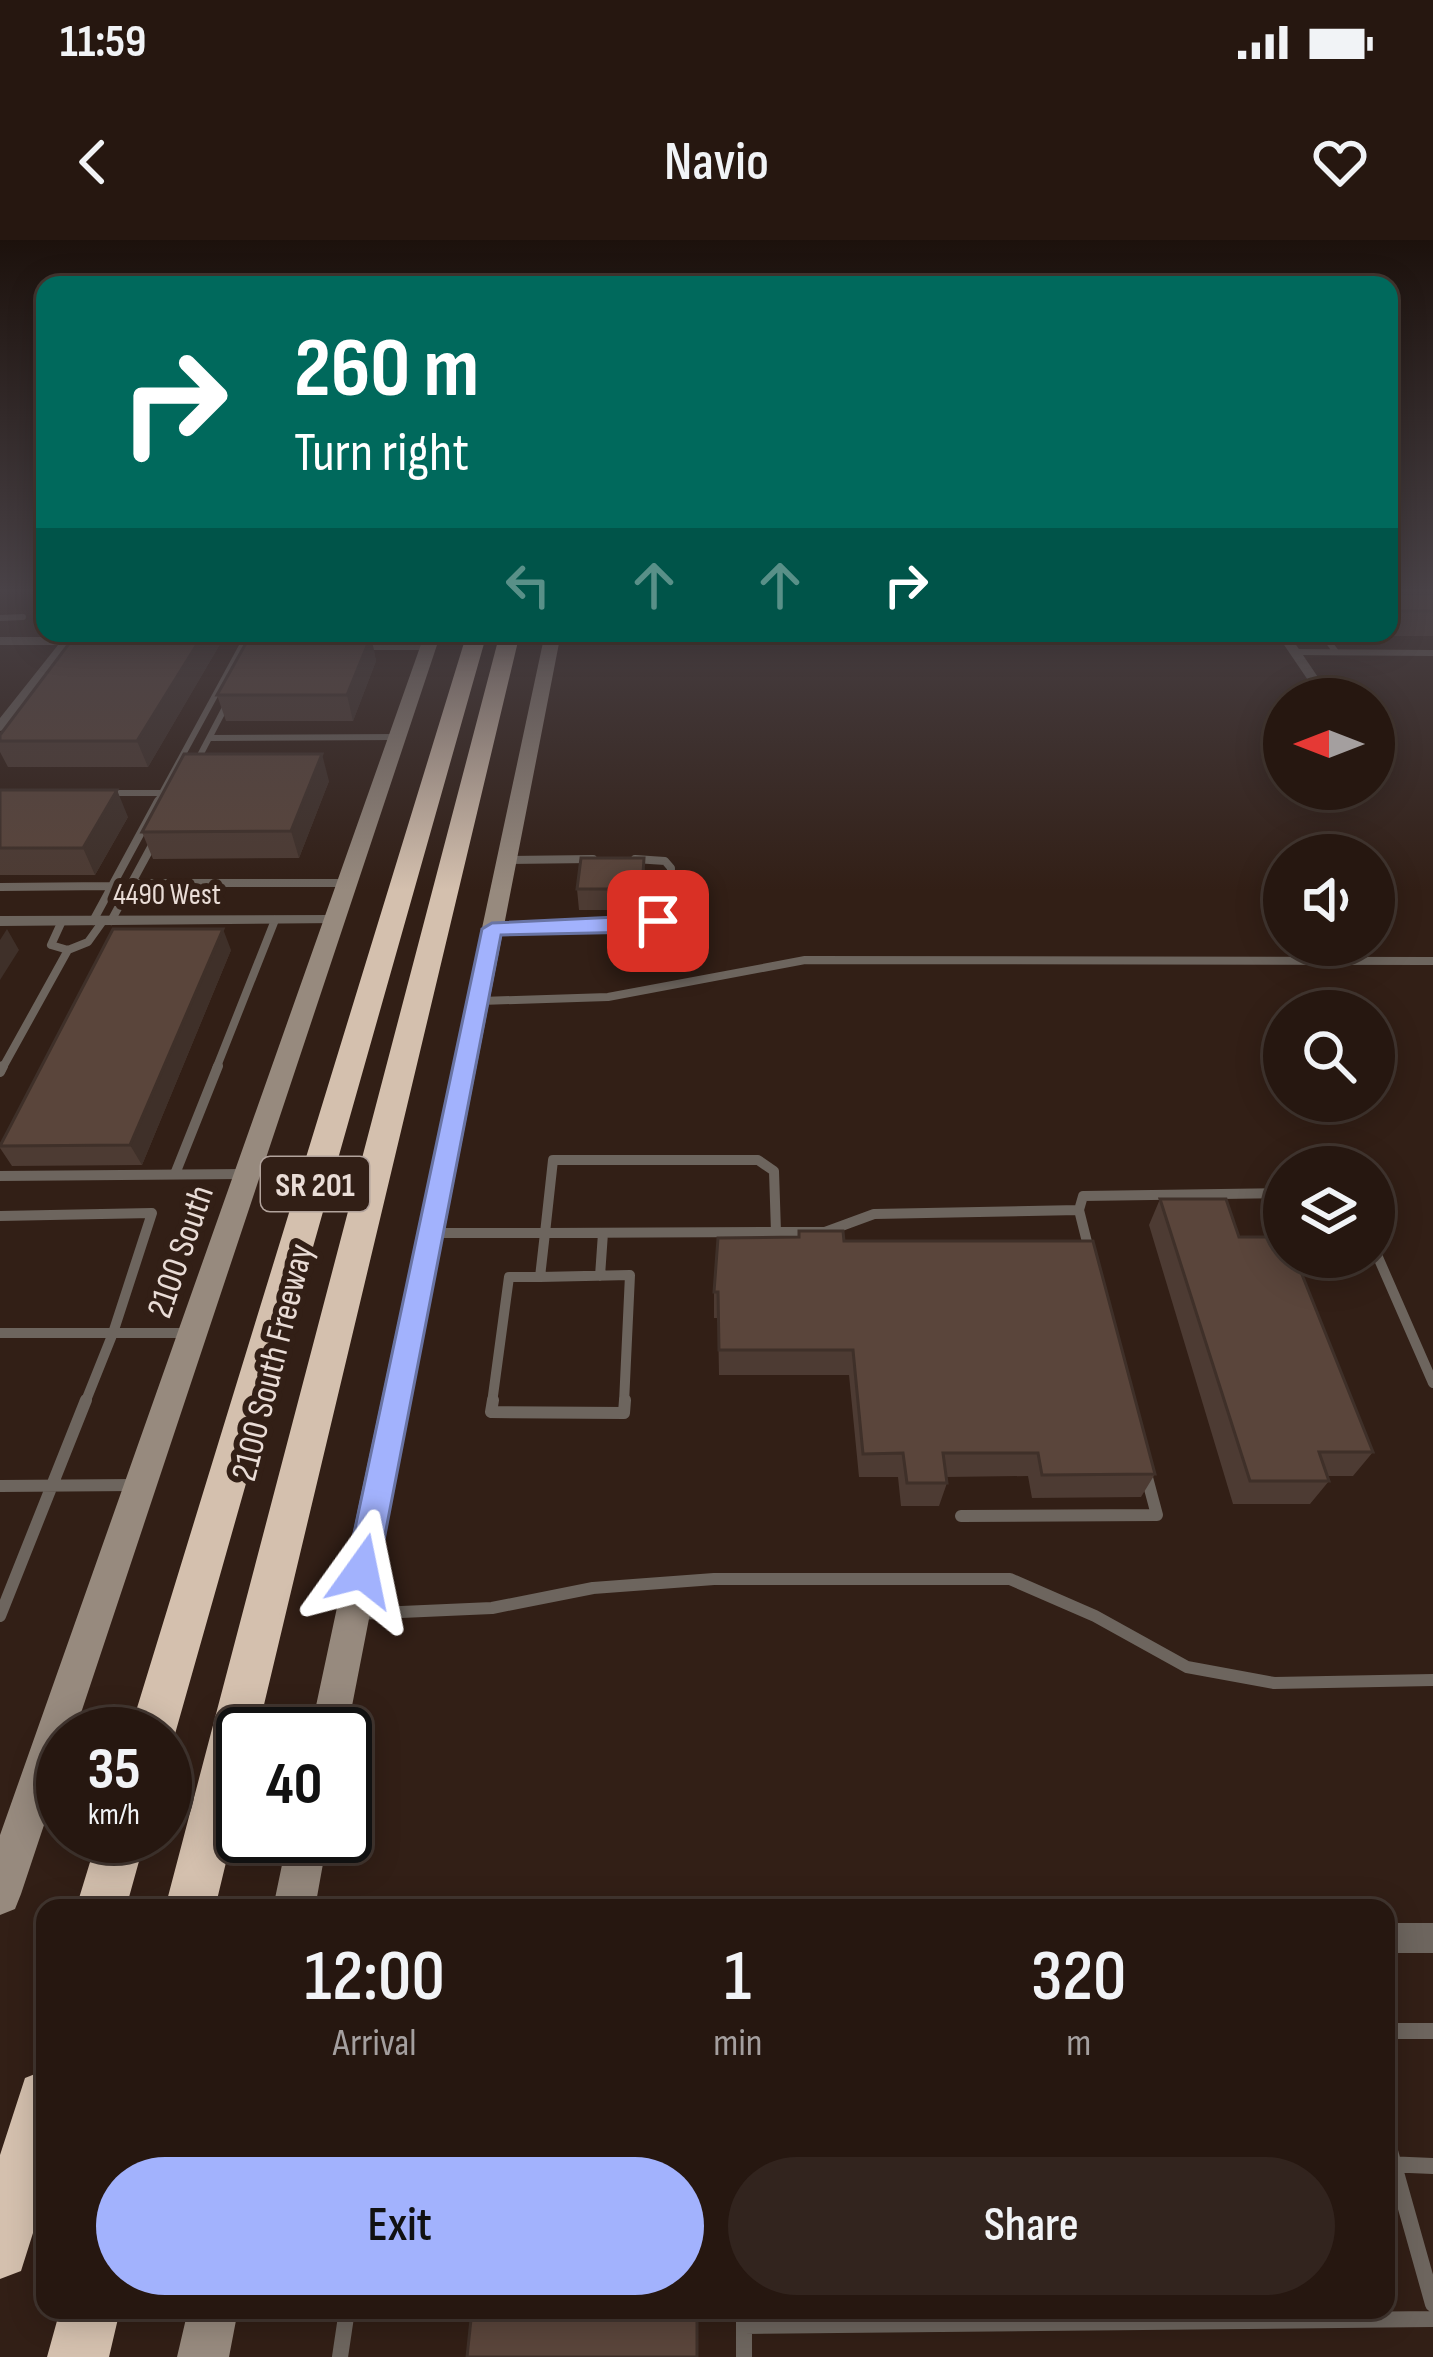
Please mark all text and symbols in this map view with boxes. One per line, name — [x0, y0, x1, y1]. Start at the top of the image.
text: 11:59 — [60, 15, 146, 70]
icon: back — [60, 129, 126, 195]
icon: heart — [1307, 129, 1373, 195]
text: Navio — [664, 130, 769, 195]
text: 260 m — [294, 319, 479, 420]
icon: right — [96, 324, 252, 480]
text: Turn right — [294, 421, 469, 486]
icon: left — [495, 552, 561, 618]
icon: ahead — [621, 552, 687, 618]
icon: ahead — [747, 552, 813, 618]
icon: right — [873, 552, 939, 618]
north arrow — [1263, 678, 1395, 810]
map controls — [1263, 678, 1395, 1278]
button: sound — [1263, 834, 1395, 966]
pin — [607, 870, 709, 972]
street label: 4490 West — [113, 877, 221, 913]
icon: arrive — [625, 888, 691, 954]
button: search — [1263, 990, 1395, 1122]
button: layers — [1263, 1146, 1395, 1278]
road number: SR 201 — [261, 1157, 369, 1211]
street label: 2100 South — [139, 1180, 224, 1324]
street label: 2100 South Freeway — [223, 1240, 324, 1485]
position arrow — [299, 1508, 425, 1634]
speed limit sign: 40 — [216, 1707, 372, 1863]
text: 35 — [87, 1734, 141, 1806]
text: km/h — [88, 1797, 140, 1833]
text: 12:00 — [305, 1934, 445, 2021]
text: 1 — [724, 1934, 751, 2021]
text: 320 — [1031, 1934, 1126, 2021]
text: Arrival — [333, 2020, 417, 2067]
text: min — [713, 2020, 762, 2067]
text: m — [1066, 2020, 1091, 2067]
button: Exit — [96, 2157, 704, 2295]
button: Share — [728, 2157, 1335, 2295]

